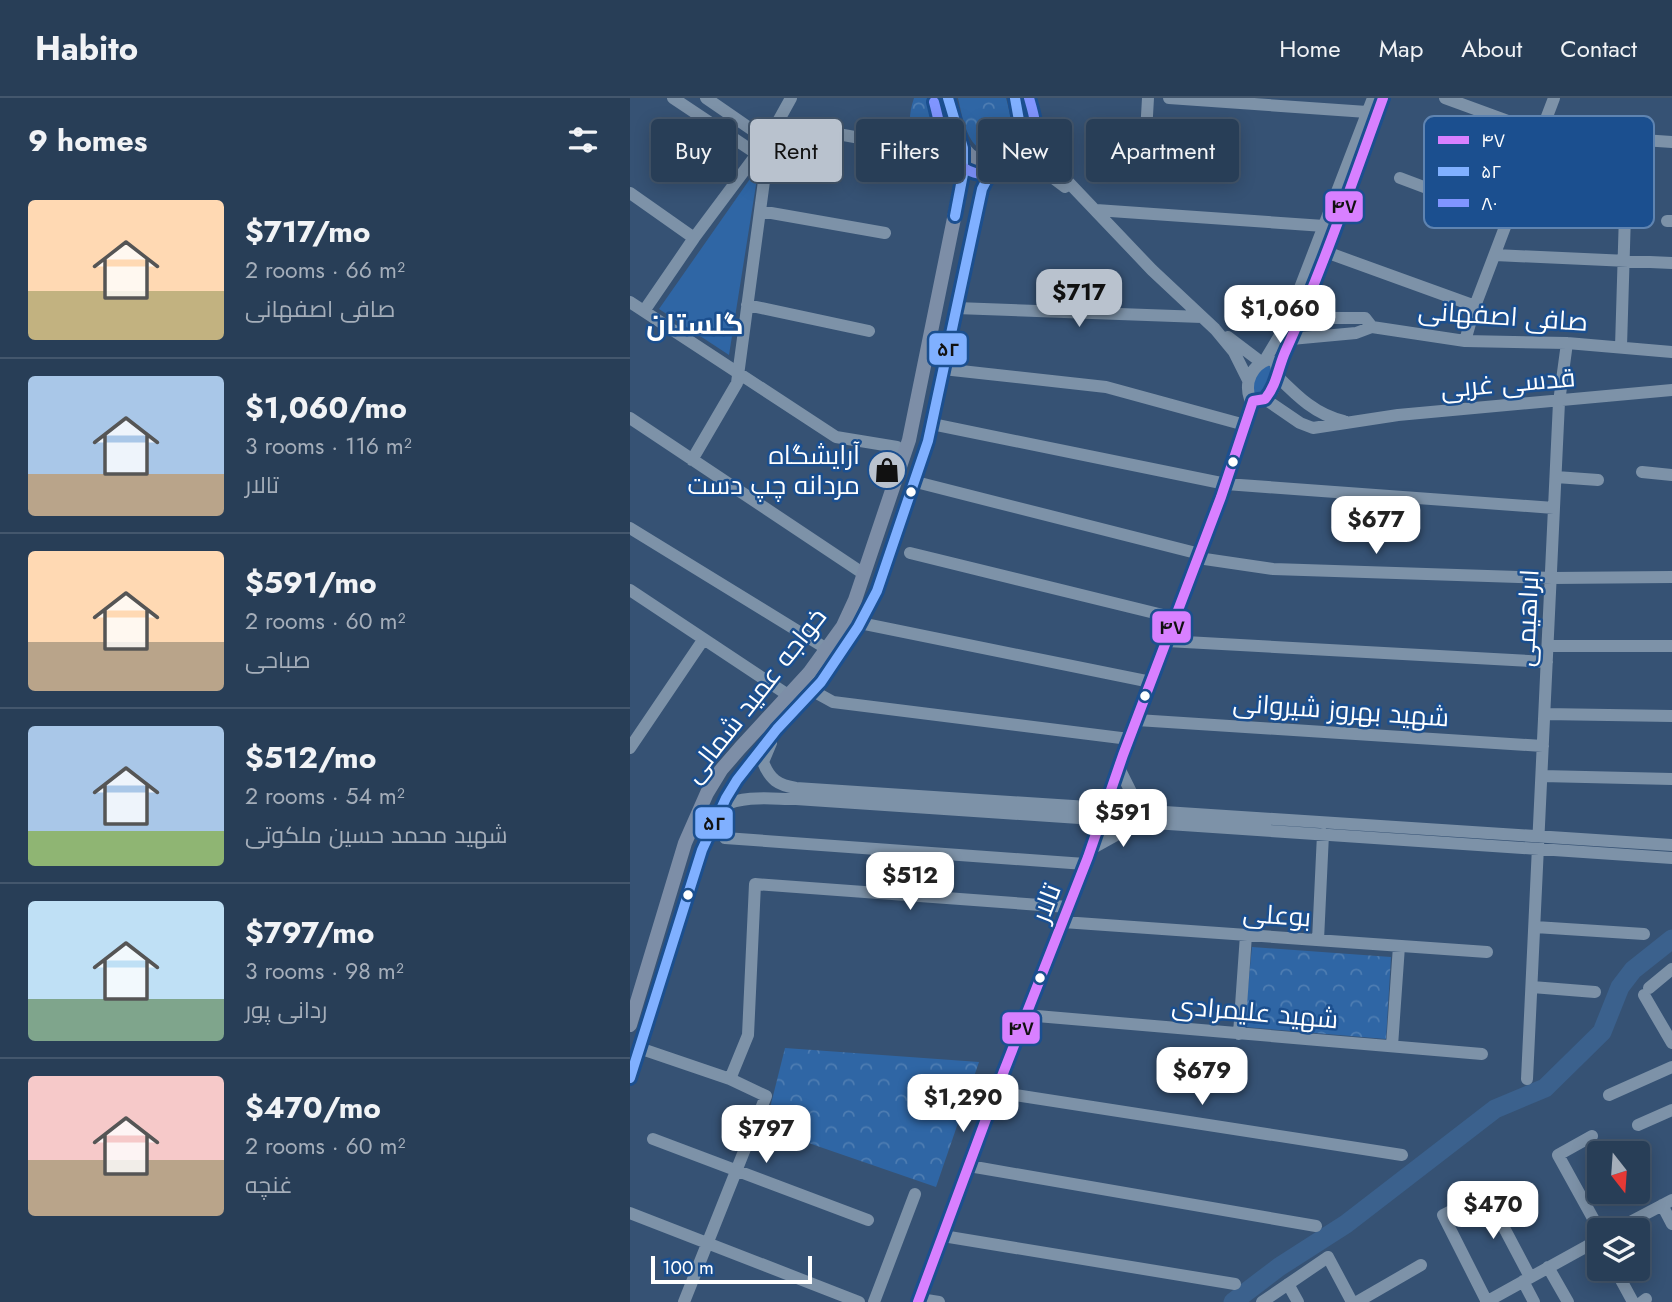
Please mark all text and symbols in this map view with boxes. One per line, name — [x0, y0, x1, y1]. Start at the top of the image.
text: Habito — [35, 25, 138, 72]
text: Home — [1279, 31, 1341, 66]
text: Map — [1379, 31, 1423, 66]
text: About — [1461, 31, 1522, 66]
text: Contact — [1560, 31, 1637, 66]
legend — [1424, 116, 1654, 228]
text: 9 homes — [28, 119, 147, 162]
chip: Buy — [651, 119, 736, 182]
chip: Rent — [750, 119, 842, 182]
chip: Filters — [856, 119, 964, 182]
chip: New — [978, 119, 1072, 182]
chip: Apartment — [1086, 119, 1239, 182]
icon: filters — [564, 121, 602, 159]
text: ۴۷ — [1481, 127, 1506, 154]
text: ۵۲ — [1481, 158, 1501, 185]
line badge: ۴۷ — [1324, 190, 1364, 223]
text: ۸۰ — [1481, 190, 1498, 217]
text: ۴۷ — [1331, 193, 1357, 220]
text: $717/mo — [245, 210, 371, 253]
icon: home — [84, 228, 168, 312]
text: 2 rooms · 66 m² — [245, 253, 405, 287]
pin: $717 — [1038, 270, 1120, 329]
text: $717 — [1052, 275, 1106, 309]
pin: $1,060 — [1223, 286, 1337, 345]
text: $1,060 — [1240, 291, 1320, 325]
street label: صافی اصفهانی — [1417, 291, 1589, 341]
text: صافی اصفهانی — [245, 292, 395, 326]
district label: گلستان — [646, 304, 744, 345]
line badge: ۵۲ — [928, 332, 968, 366]
text: ۵۲ — [937, 336, 959, 363]
street label: قدسی غربی — [1439, 358, 1577, 408]
text: $1,060/mo — [245, 386, 407, 429]
icon: home — [84, 404, 168, 488]
text: 3 rooms · 116 m² — [245, 429, 412, 463]
place label: آرایشگاه مردانه چپ دست — [687, 436, 860, 504]
shop icon: آرایشگاه مردانه چپ دست — [866, 449, 908, 491]
unlabelled marker — [1226, 455, 1240, 469]
text: تالار — [245, 468, 279, 502]
unlabelled marker — [904, 485, 918, 499]
pin: $677 — [1335, 496, 1417, 556]
text: $677 — [1347, 502, 1405, 536]
text: $591/mo — [245, 561, 377, 604]
street label: ابراهیمی — [1505, 568, 1549, 668]
icon: home — [84, 579, 168, 663]
street label: خواجه عمید شمالی — [674, 599, 836, 791]
text: 2 rooms · 60 m² — [245, 604, 405, 638]
line badge: ۴۷ — [1151, 610, 1192, 644]
text: ۴۷ — [1159, 614, 1185, 641]
text: صباحی — [245, 643, 311, 677]
street label: شهید بهروز شیروانی — [1232, 683, 1450, 737]
unlabelled marker — [1138, 689, 1152, 703]
text: $512/mo — [245, 736, 376, 779]
icon: home — [84, 754, 168, 838]
text: 2 rooms · 54 m² — [245, 779, 405, 813]
pin: $591 — [1082, 790, 1164, 849]
text: $591 — [1095, 795, 1151, 829]
line badge: ۵۲ — [694, 806, 734, 840]
text: ۵۲ — [703, 810, 725, 837]
text: شهید محمد حسین ملکوتی — [245, 818, 508, 852]
pin: $512 — [869, 852, 951, 912]
text: $512 — [882, 858, 938, 892]
street label: تالار — [1021, 878, 1071, 930]
unlabelled marker — [681, 888, 695, 902]
street label: بوعلی — [1242, 894, 1312, 936]
text: $797/mo — [245, 911, 374, 954]
icon: home — [84, 929, 168, 1013]
text: 3 rooms · 98 m² — [245, 954, 404, 988]
unlabelled marker — [1033, 971, 1047, 985]
street label: شهید علیمرادی — [1170, 986, 1340, 1038]
text: ردانی پور — [245, 993, 327, 1027]
line badge: ۴۷ — [1001, 1011, 1041, 1045]
text: ۴۷ — [1008, 1015, 1034, 1042]
pin: $679 — [1161, 1048, 1243, 1107]
text: $679 — [1173, 1053, 1231, 1087]
pin: $1,290 — [906, 1074, 1020, 1134]
text: $1,290 — [923, 1080, 1003, 1114]
text: $470/mo — [245, 1086, 381, 1129]
icon: home — [84, 1104, 168, 1188]
pin: $797 — [725, 1105, 807, 1165]
text: $797 — [738, 1111, 794, 1145]
text: 2 rooms · 60 m² — [245, 1129, 405, 1163]
north arrow — [1587, 1141, 1650, 1204]
map controls — [1587, 1141, 1650, 1281]
text: غنچه — [245, 1168, 293, 1202]
pin: $470 — [1452, 1182, 1534, 1241]
text: $470 — [1463, 1187, 1523, 1221]
button: layers — [1587, 1218, 1650, 1281]
scale bar — [651, 1253, 812, 1285]
text: 100 m — [662, 1254, 714, 1281]

